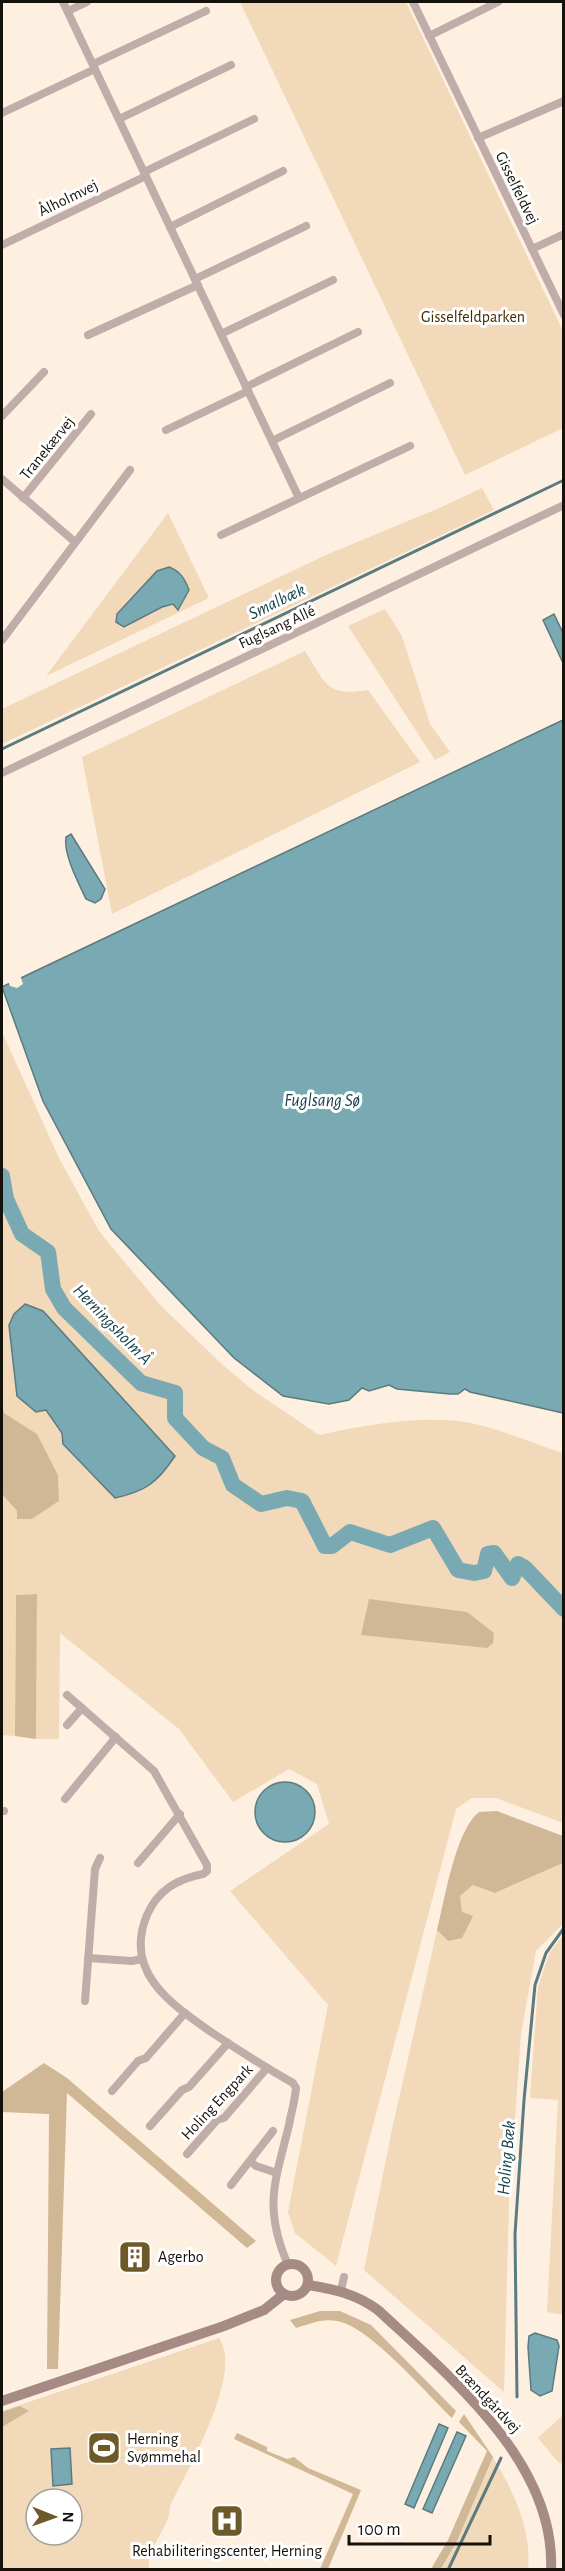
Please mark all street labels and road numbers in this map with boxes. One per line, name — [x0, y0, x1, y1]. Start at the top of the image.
street label: Gisselfeldvej — [492, 149, 541, 227]
street label: Ålholmvej — [35, 175, 101, 220]
street label: Tranekærvej — [17, 413, 78, 483]
street label: Fuglsang Allé — [236, 602, 318, 652]
street label: Holing Engpark — [178, 2061, 256, 2143]
street label: Brændgårdvej — [452, 2362, 524, 2437]

